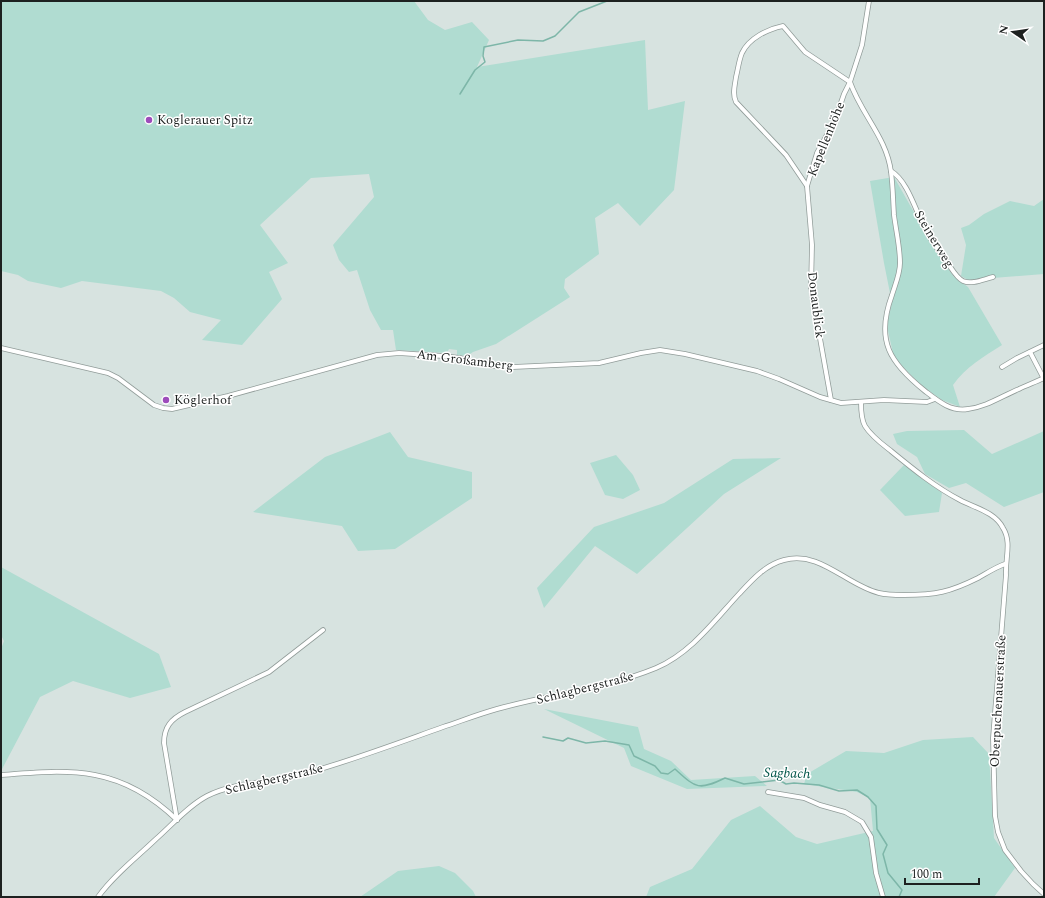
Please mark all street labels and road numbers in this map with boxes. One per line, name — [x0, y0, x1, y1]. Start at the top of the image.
street label: Kapellenhöhe — [802, 99, 850, 179]
street label: Steinerweg — [909, 206, 959, 272]
street label: Donaublick — [802, 271, 830, 339]
street label: Am Großamberg — [415, 344, 515, 376]
street label: Oberpuchenauerstraße — [985, 634, 1011, 768]
street label: Schlagbergstraße — [534, 666, 636, 710]
street label: Schlagbergstraße — [223, 758, 325, 800]

